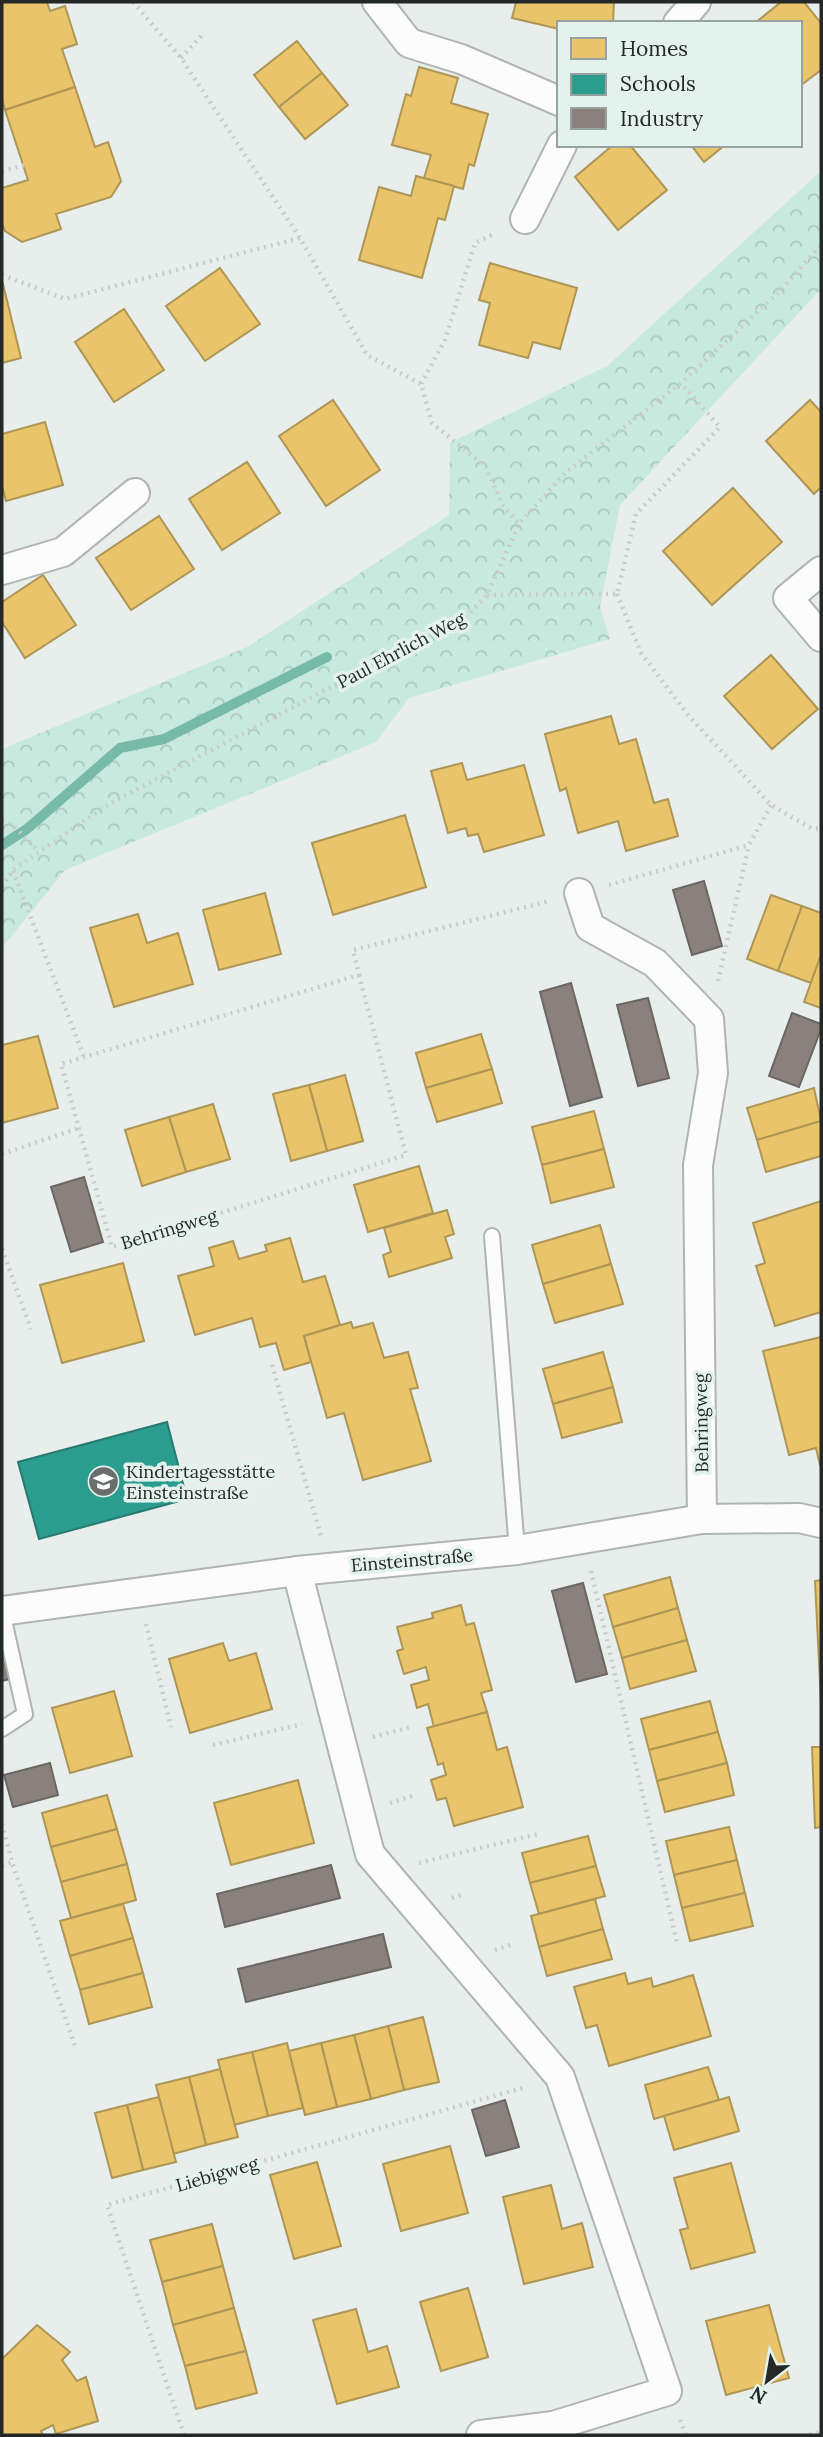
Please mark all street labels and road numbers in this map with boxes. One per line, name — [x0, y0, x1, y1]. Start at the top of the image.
street label: Paul Ehrlich Weg — [333, 606, 470, 693]
street label: Behringweg — [118, 1203, 221, 1255]
street label: Behringweg — [689, 1372, 713, 1473]
street label: Einsteinstraße — [350, 1543, 474, 1577]
street label: Liebigweg — [173, 2151, 262, 2197]

